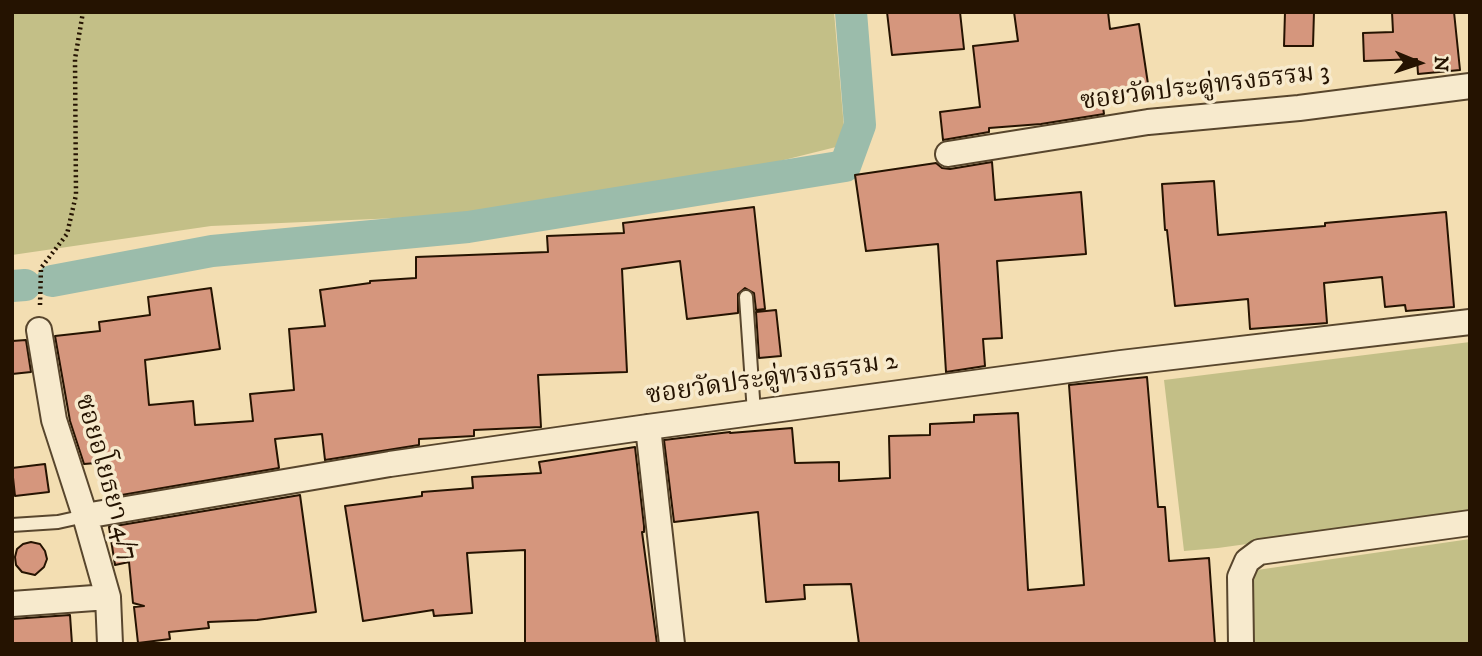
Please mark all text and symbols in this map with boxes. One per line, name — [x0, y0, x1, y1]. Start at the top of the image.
north arrow — [1384, 28, 1454, 98]
text: N — [1429, 56, 1452, 72]
street label: ซอยวัดประดู่ทรงธรรม 3 — [1079, 57, 1331, 119]
street label: ซอยวัดประดู่ทรงธรรม 2 — [644, 347, 900, 413]
street label: ซอยอโยธยา 4/7 — [66, 391, 144, 565]

